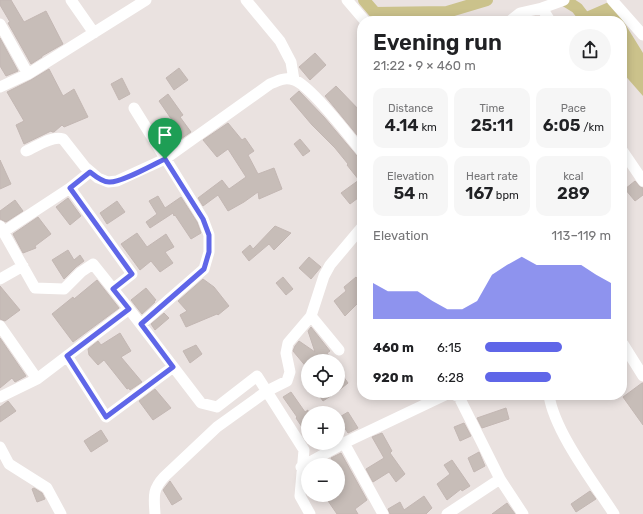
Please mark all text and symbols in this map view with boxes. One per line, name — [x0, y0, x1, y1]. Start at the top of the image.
text: Evening run — [373, 29, 502, 56]
button: share — [569, 29, 611, 71]
text: 21:22 · 9 × 460 m — [373, 58, 476, 73]
text: Distance — [388, 102, 433, 115]
text: Time — [480, 102, 504, 115]
text: Pace — [561, 102, 586, 115]
text: 4.14 — [384, 115, 419, 135]
text: 25:11 — [471, 115, 513, 135]
text: 6:05 — [543, 115, 580, 135]
pin — [148, 118, 182, 159]
text: km — [419, 121, 437, 134]
text: /km — [580, 121, 604, 134]
icon: arrive — [154, 124, 176, 146]
text: Elevation — [387, 170, 434, 183]
text: Heart rate — [466, 170, 518, 183]
text: kcal — [563, 170, 583, 183]
text: 54 — [393, 183, 415, 203]
text: 167 — [465, 183, 493, 203]
text: 289 — [557, 183, 590, 203]
text: m — [415, 189, 428, 202]
text: bpm — [493, 189, 519, 202]
text: Elevation — [373, 228, 429, 243]
text: 113–119 m — [551, 228, 611, 243]
text: 460 m — [373, 340, 414, 355]
text: 6:15 — [437, 340, 461, 355]
map controls — [301, 354, 345, 502]
button: locate — [301, 354, 345, 398]
text: 920 m — [373, 370, 413, 385]
text: 6:28 — [437, 370, 464, 385]
button: + — [301, 406, 345, 450]
button: − — [301, 458, 345, 502]

